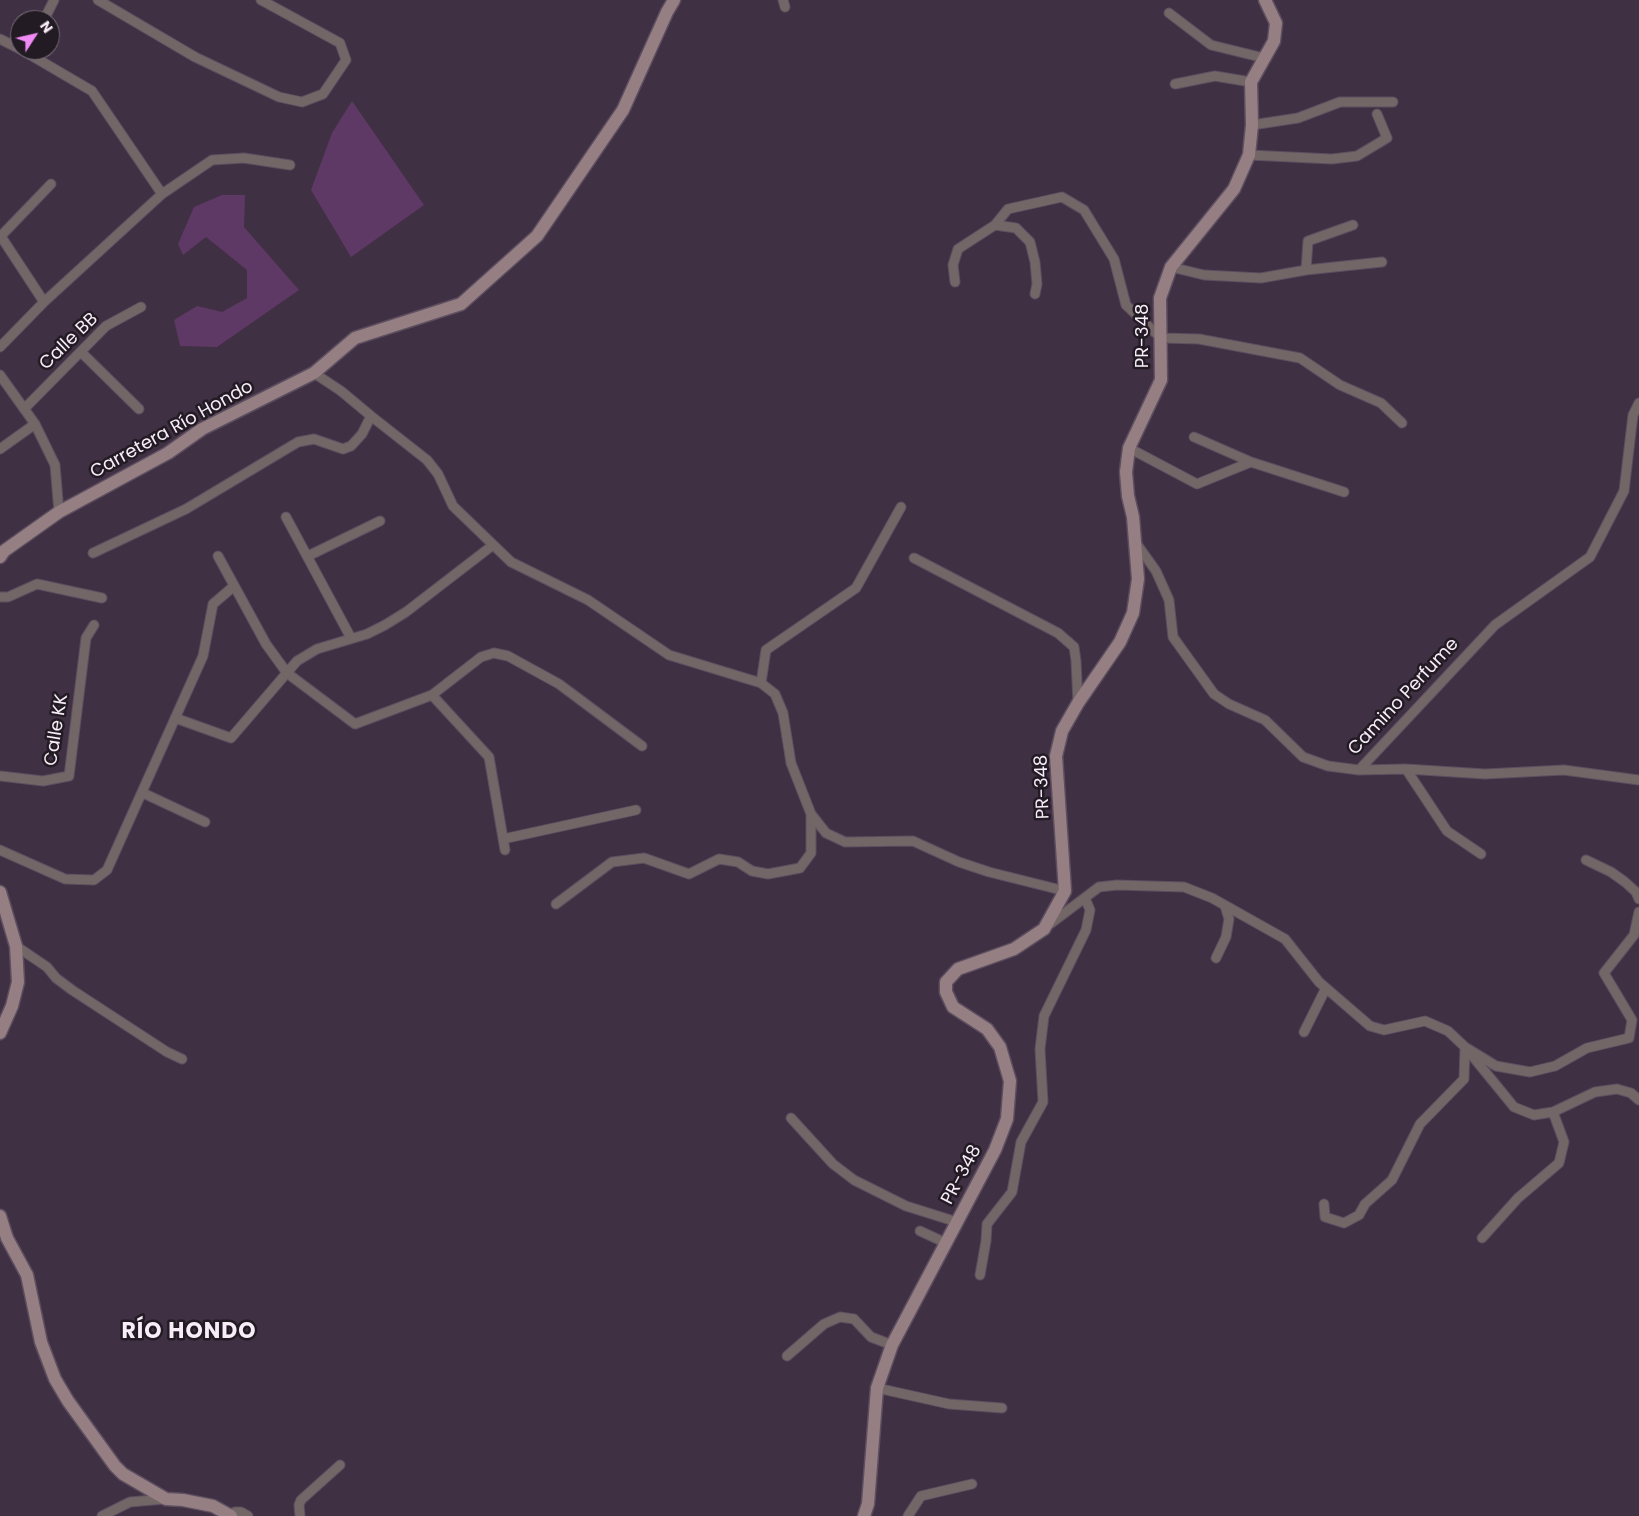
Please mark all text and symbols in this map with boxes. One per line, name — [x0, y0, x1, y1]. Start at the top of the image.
north arrow — [10, 10, 60, 60]
text: N — [35, 17, 58, 37]
street label: PR-348 — [1132, 304, 1154, 368]
street label: Calle BB — [35, 309, 103, 375]
street label: Carretera Río Hondo — [87, 376, 257, 484]
street label: Camino Perfume — [1344, 634, 1464, 760]
street label: Calle KK — [41, 693, 73, 767]
street label: PR-348 — [1031, 754, 1055, 820]
street label: PR-348 — [937, 1141, 987, 1209]
district label: RÍO HONDO — [120, 1319, 258, 1345]

